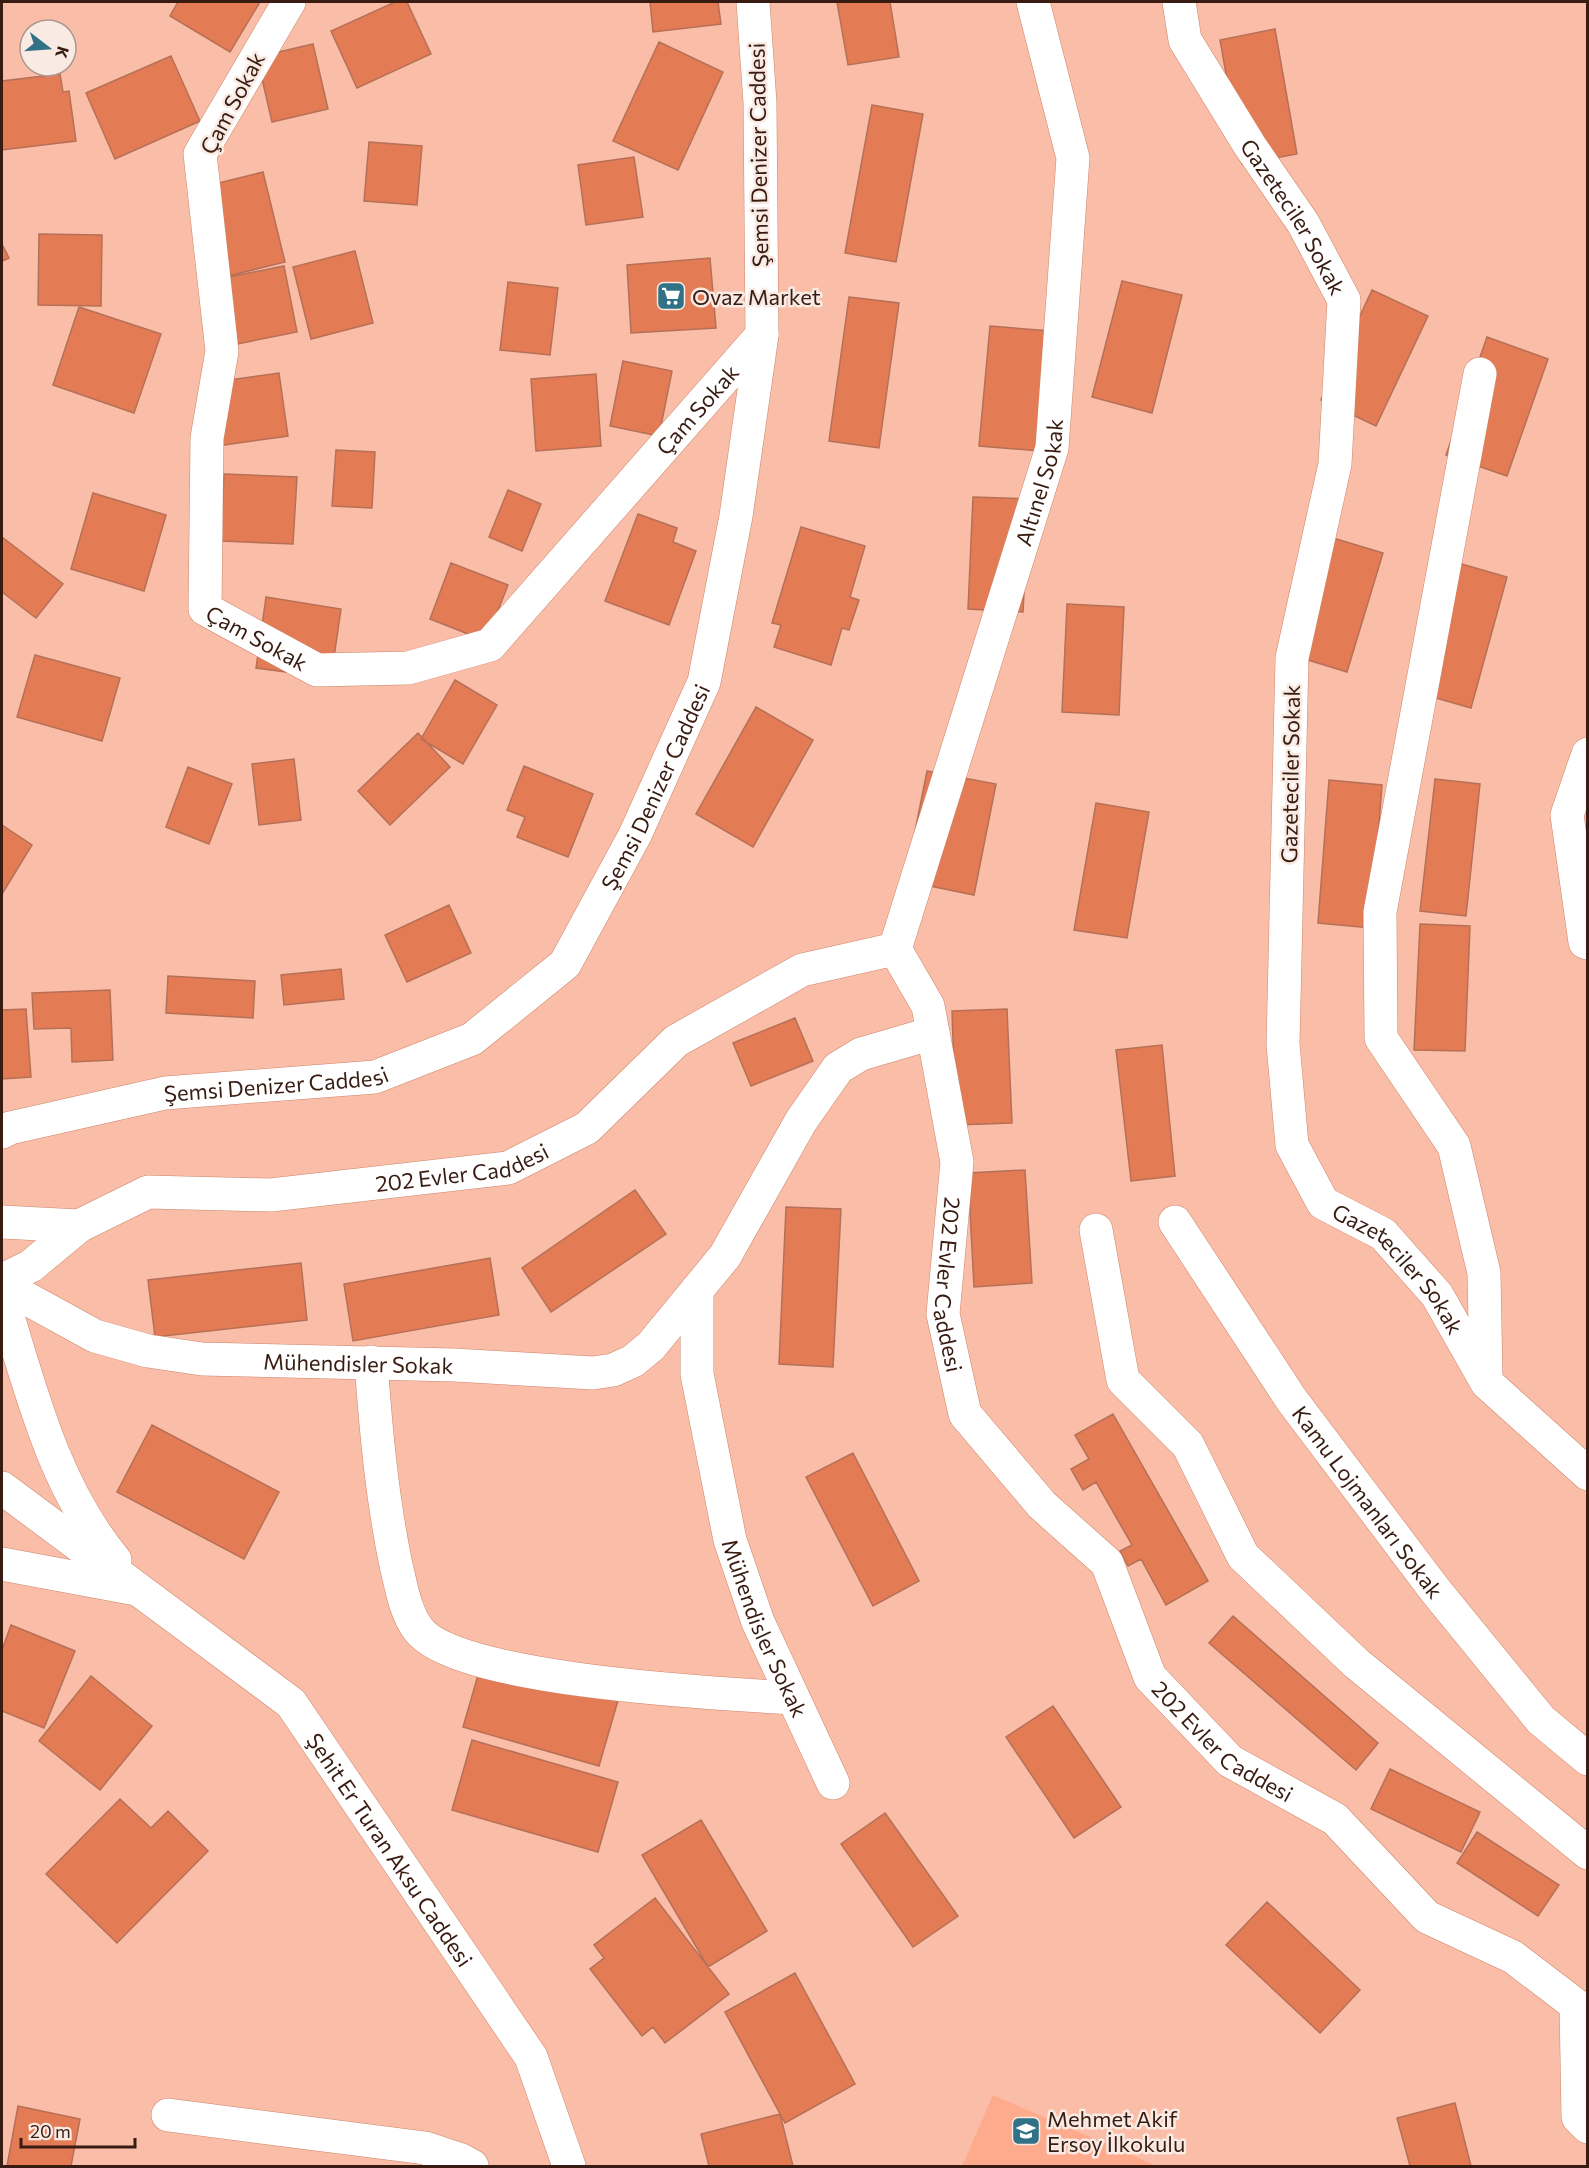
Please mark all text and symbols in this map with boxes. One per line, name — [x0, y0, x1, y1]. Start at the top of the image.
north arrow — [18, 18, 78, 78]
street label: Şemsi Denizer Caddesi — [743, 43, 773, 267]
text: K — [52, 44, 74, 61]
street label: Çam Sokak — [194, 47, 270, 159]
street label: Gazeteciler Sokak — [1235, 133, 1352, 299]
supermarket icon: Ovaz Market — [655, 280, 687, 312]
place label: Ovaz Market — [692, 283, 821, 310]
street label: Çam Sokak — [650, 358, 744, 460]
street label: Altınel Sokak — [1009, 418, 1068, 549]
street label: Çam Sokak — [202, 599, 313, 676]
street label: Şemsi Denizer Caddesi — [594, 680, 715, 894]
street label: Gazeteciler Sokak — [1275, 684, 1305, 864]
street label: Şemsi Denizer Caddesi — [163, 1060, 392, 1107]
street label: 202 Evler Caddesi — [374, 1137, 552, 1197]
street label: 202 Evler Caddesi — [929, 1196, 969, 1374]
street label: Gazeteciler Sokak — [1328, 1197, 1470, 1339]
street label: Mühendisler Sokak — [263, 1347, 454, 1378]
street label: Kamu Lojmanları Sokak — [1287, 1400, 1449, 1603]
street label: Mühendisler Sokak — [717, 1535, 814, 1721]
street label: 202 Evler Caddesi — [1147, 1675, 1298, 1807]
street label: Şehit Er Turan Aksu Caddesi — [301, 1727, 479, 1971]
place label: Mehmet Akif Ersoy İlkokulu — [1047, 2105, 1185, 2157]
scale bar — [21, 2111, 135, 2149]
school or university icon: Mehmet Akif Ersoy İlkokulu — [1010, 2115, 1042, 2147]
text: 20 m — [30, 2120, 71, 2142]

